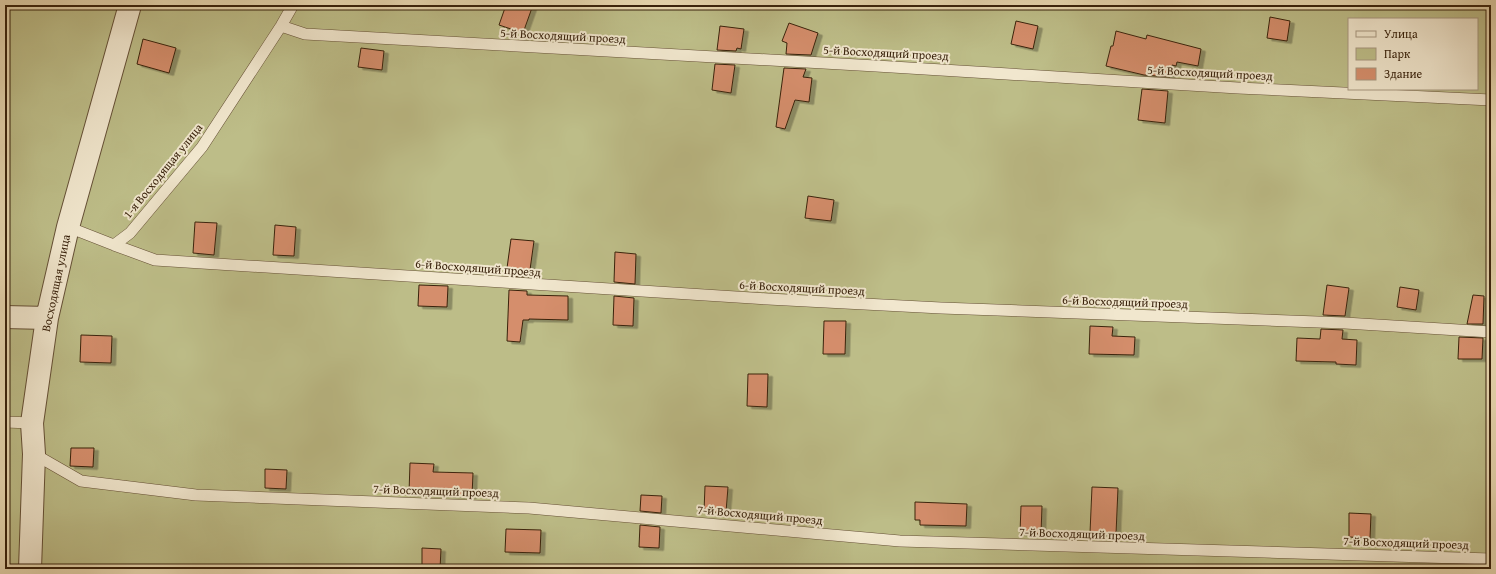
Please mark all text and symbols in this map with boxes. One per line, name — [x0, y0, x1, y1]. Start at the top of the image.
legend — [1348, 18, 1478, 90]
street label: 5-й Восходящий проезд — [500, 24, 627, 47]
text: Улица — [1384, 25, 1418, 42]
street label: 5-й Восходящий проезд — [823, 41, 950, 64]
text: Парк — [1384, 45, 1411, 62]
street label: 5-й Восходящий проезд — [1147, 61, 1274, 84]
text: Здание — [1384, 65, 1423, 82]
street label: 1-я Восходящая улица — [119, 119, 206, 222]
street label: Восходящая улица — [37, 232, 74, 333]
street label: 6-й Восходящий проезд — [415, 255, 542, 280]
street label: 6-й Восходящий проезд — [739, 276, 866, 299]
street label: 6-й Восходящий проезд — [1062, 291, 1189, 312]
street label: 7-й Восходящий проезд — [373, 480, 500, 501]
street label: 7-й Восходящий проезд — [697, 501, 824, 528]
street label: 7-й Восходящий проезд — [1019, 523, 1146, 544]
street label: 7-й Восходящий проезд — [1343, 532, 1470, 553]

